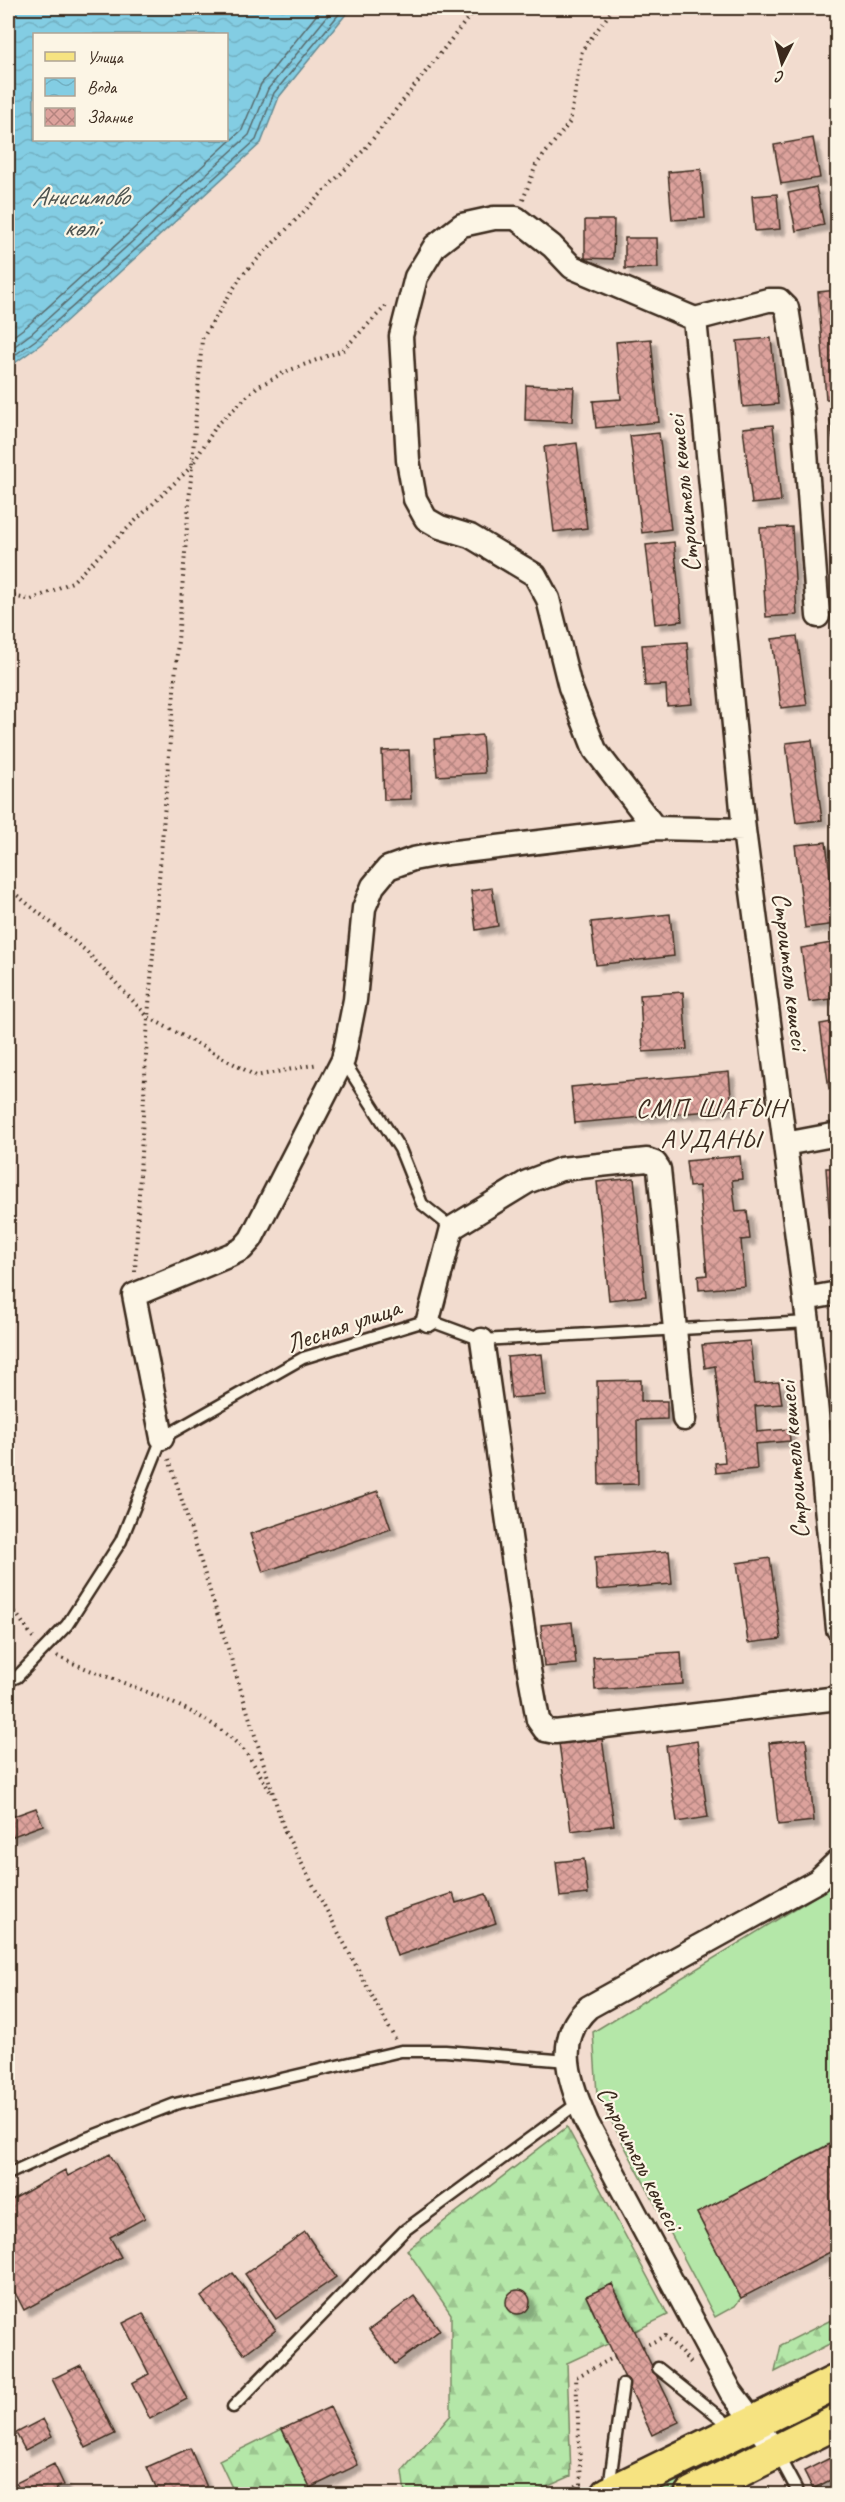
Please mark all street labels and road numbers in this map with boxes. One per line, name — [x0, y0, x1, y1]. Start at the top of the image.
street label: Строитель көшесі — [659, 411, 708, 574]
street label: Строитель көшесі — [764, 891, 817, 1055]
street label: Лесная улица — [282, 1290, 407, 1360]
street label: Строитель көшесі — [770, 1377, 817, 1540]
street label: Строитель көшесі — [589, 2080, 692, 2239]

